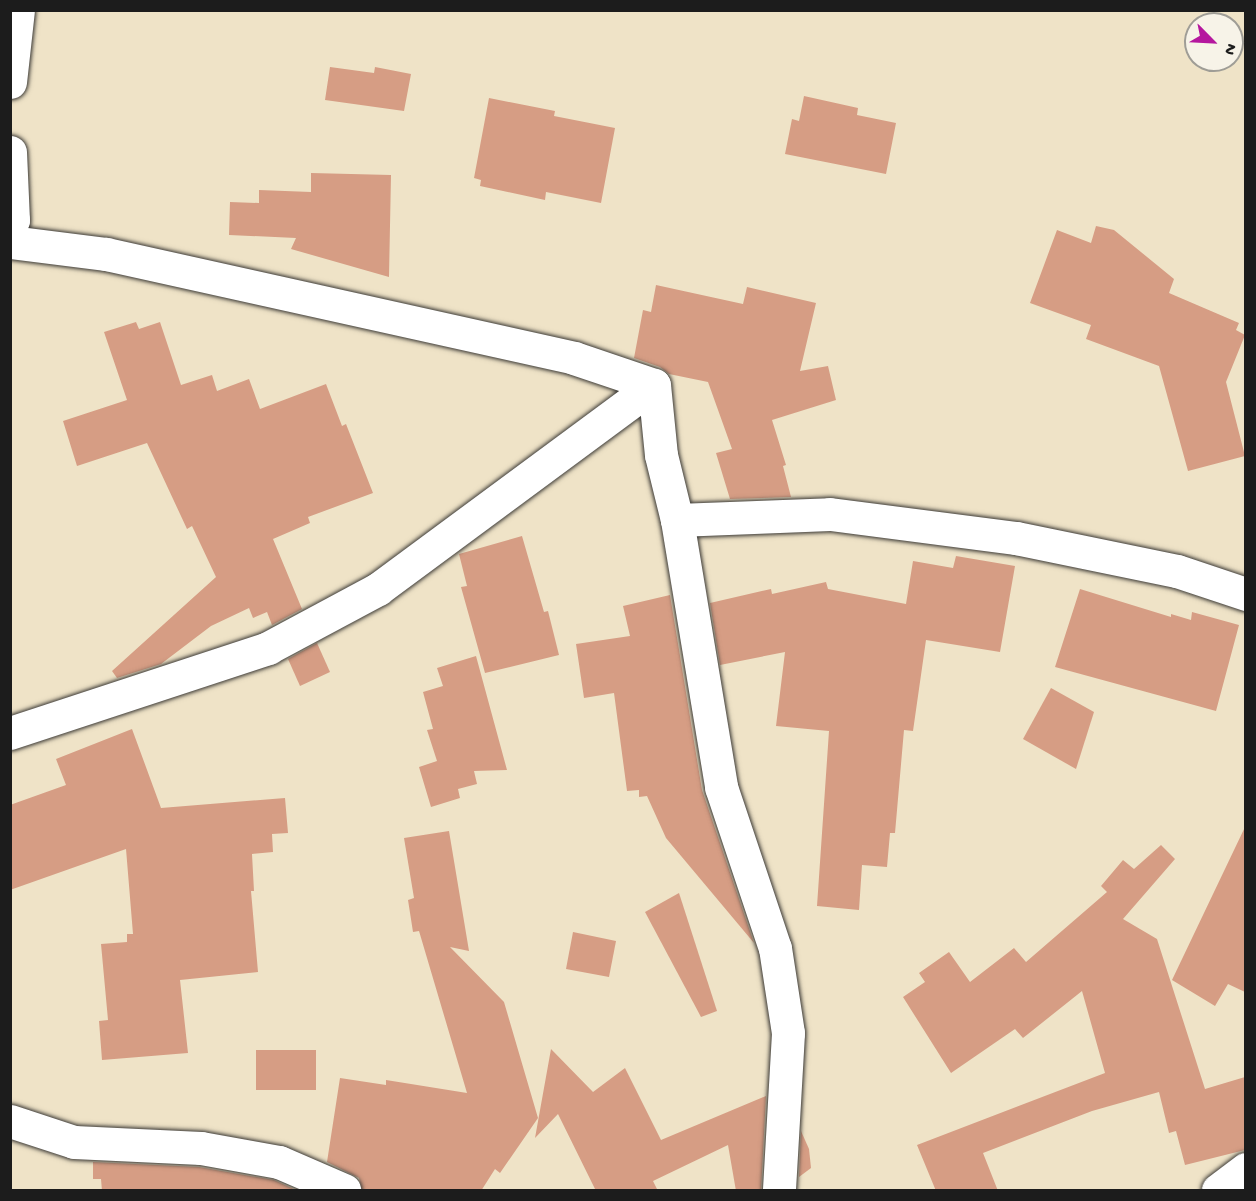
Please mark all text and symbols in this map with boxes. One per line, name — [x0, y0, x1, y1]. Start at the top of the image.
north arrow — [1184, 12, 1244, 72]
text: N — [1218, 40, 1240, 57]

